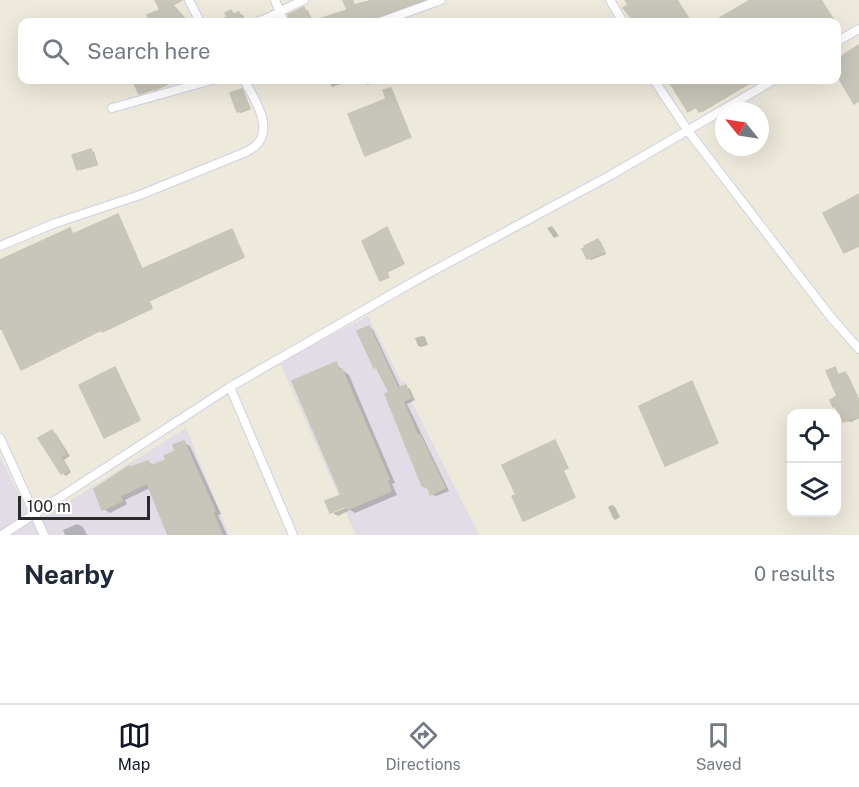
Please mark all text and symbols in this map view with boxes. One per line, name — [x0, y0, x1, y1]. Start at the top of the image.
search box — [18, 18, 841, 84]
icon: search — [39, 35, 72, 68]
text: Search here — [87, 38, 211, 64]
north arrow — [715, 102, 769, 156]
map controls — [787, 409, 841, 517]
button: locate — [787, 409, 841, 463]
button: layers — [787, 463, 841, 517]
scale bar — [18, 493, 150, 520]
text: 100 m — [27, 497, 71, 516]
text: Nearby — [24, 559, 114, 590]
text: 0 results — [754, 562, 835, 586]
tab: Map — [118, 719, 151, 774]
tab: Directions — [386, 719, 461, 774]
tab: Saved — [696, 719, 741, 774]

